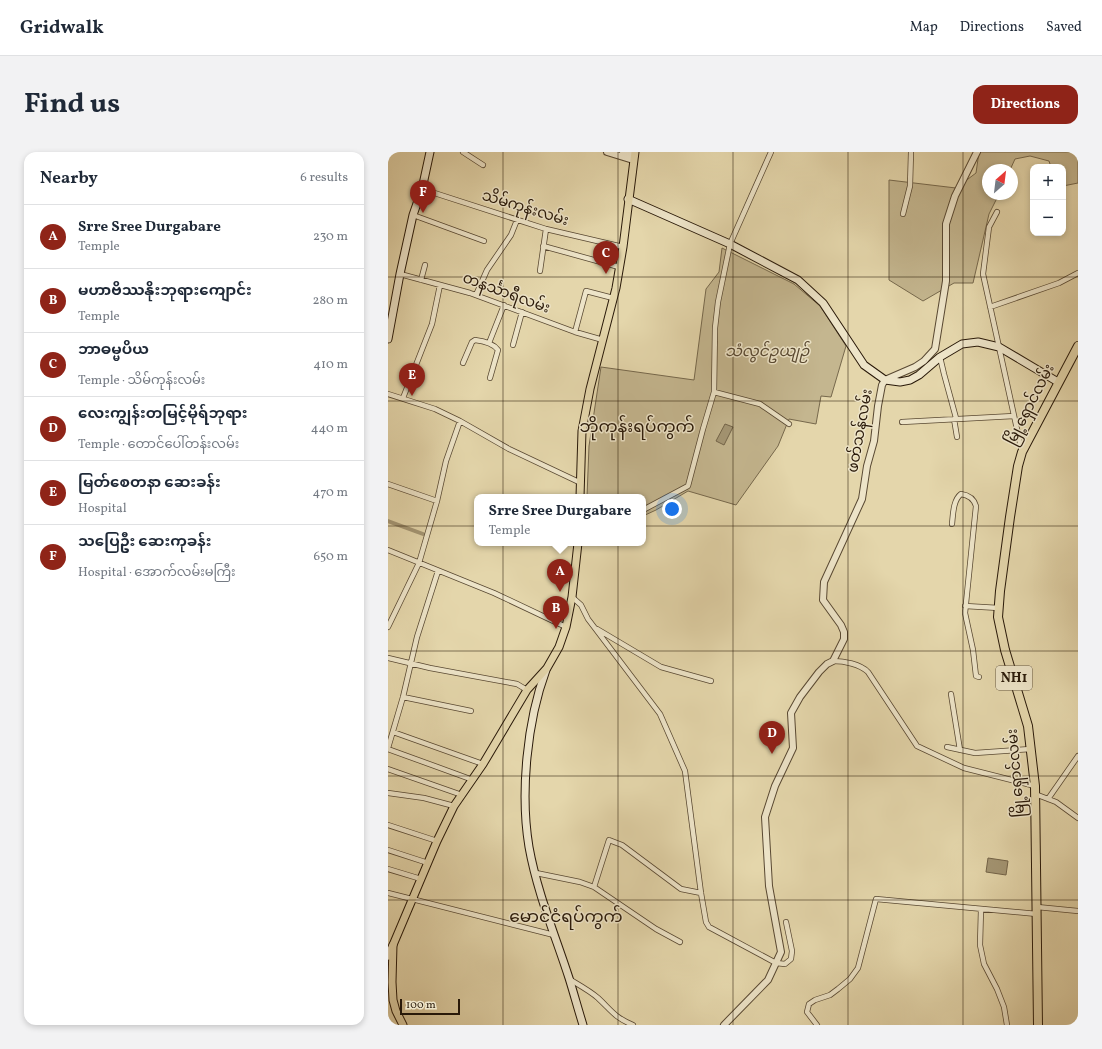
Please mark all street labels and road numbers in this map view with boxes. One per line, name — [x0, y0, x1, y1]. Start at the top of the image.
street label: သိမ်ကုန်းလမ်း — [479, 185, 571, 232]
street label: တနင်္သာရီလမ်း — [459, 268, 553, 320]
street label: မြို့ရှောင်လမ်း — [1001, 360, 1061, 449]
street label: ဖတ်သန်လမ်း — [842, 387, 879, 475]
road number: NH1 — [996, 666, 1032, 690]
street label: မြို့ရှောင်လမ်း — [1002, 728, 1031, 818]

